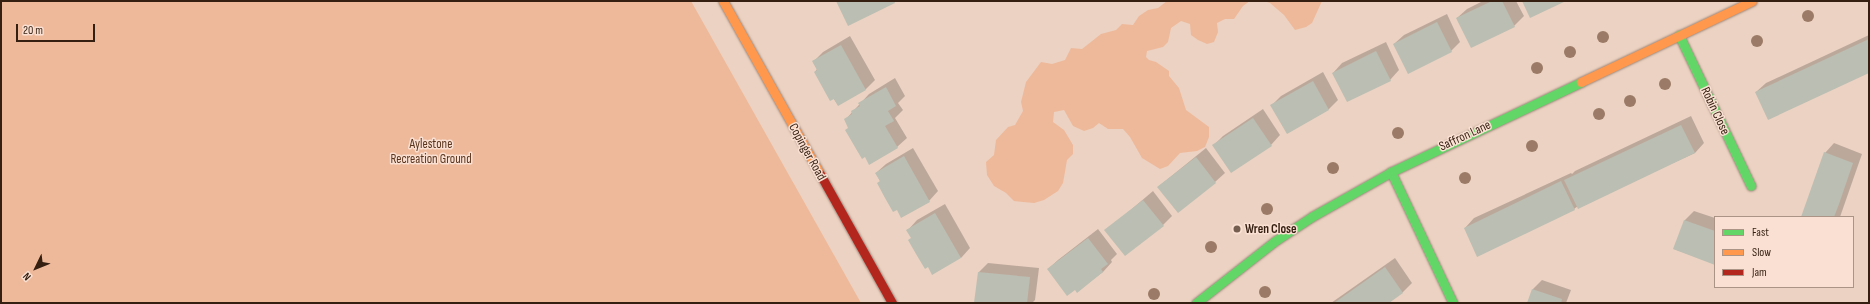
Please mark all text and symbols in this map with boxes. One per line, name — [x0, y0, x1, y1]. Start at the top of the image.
scale bar — [18, 16, 97, 42]
text: 20 m — [23, 23, 43, 38]
street label: Robin Close — [1697, 85, 1733, 137]
street label: Saffron Lane — [1437, 117, 1493, 155]
street label: Copinger Road — [785, 121, 829, 183]
park label: Aylestone Recreation Ground — [390, 137, 472, 168]
legend — [1714, 216, 1854, 288]
place label: Wren Close — [1245, 221, 1297, 237]
marker: Wren Close — [1232, 224, 1242, 234]
text: Fast — [1752, 225, 1769, 240]
text: Slow — [1752, 245, 1771, 260]
north arrow — [16, 248, 56, 288]
text: Jam — [1752, 265, 1767, 280]
text: N — [20, 270, 34, 283]

